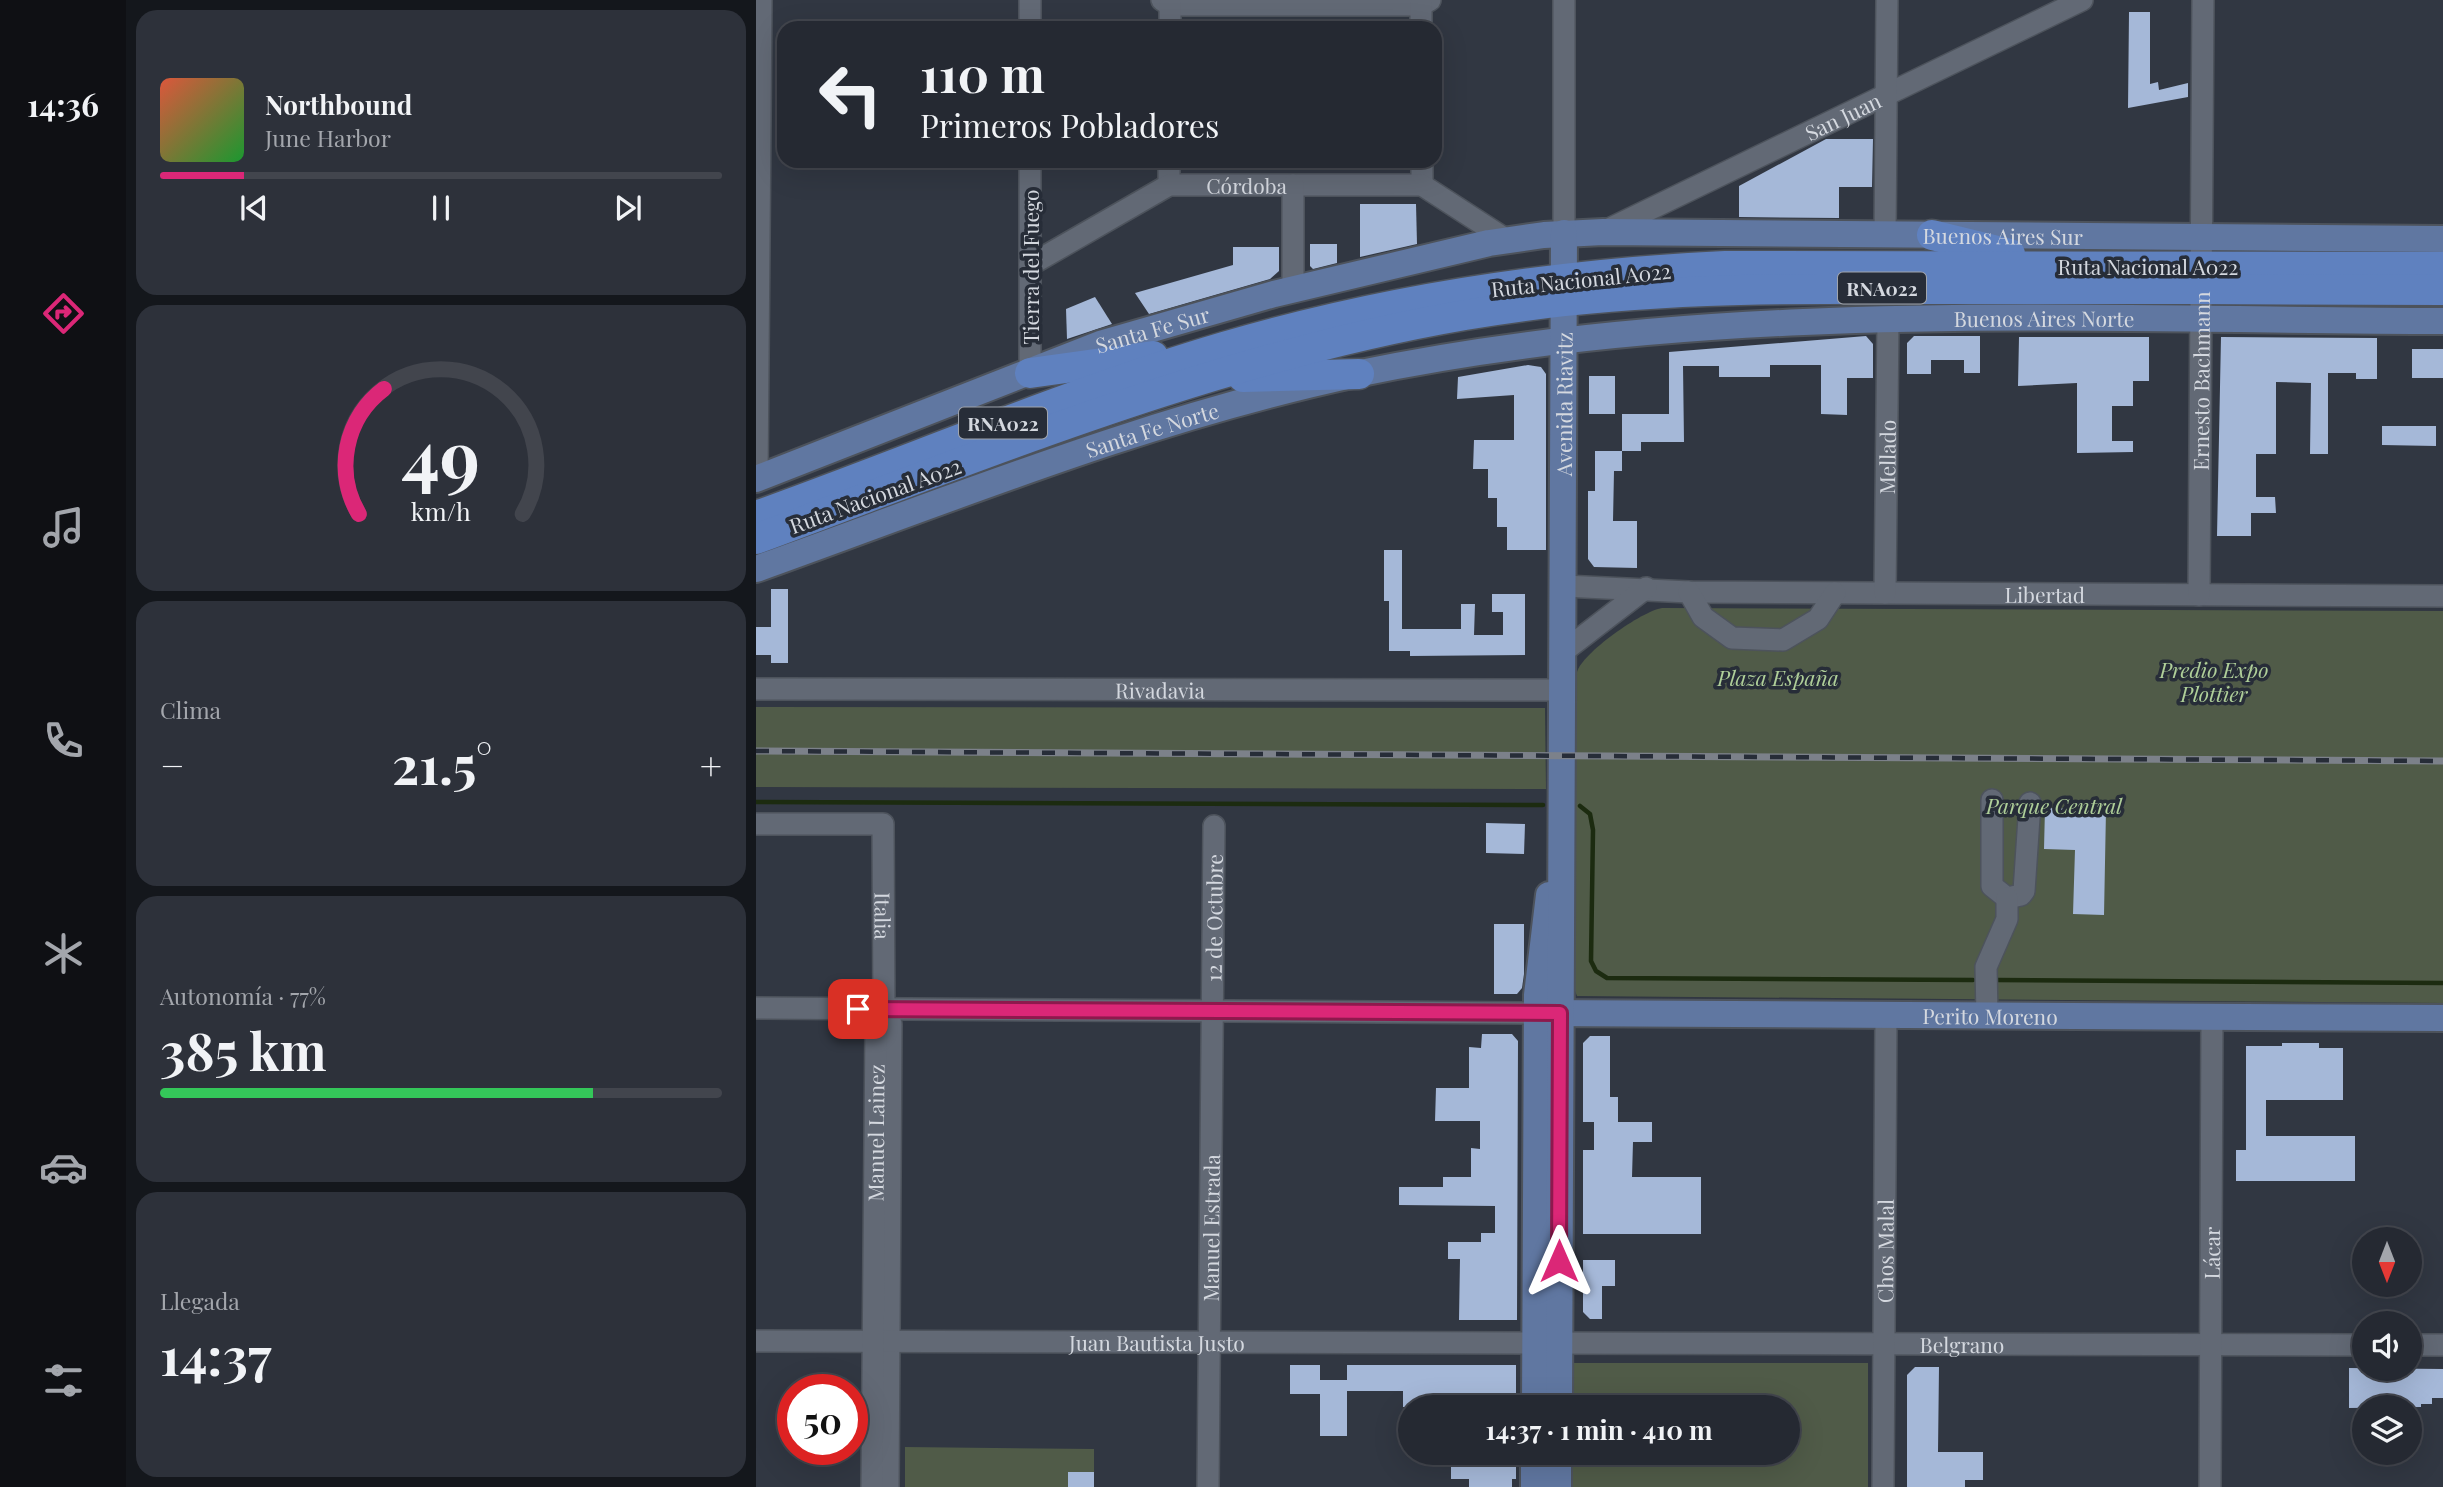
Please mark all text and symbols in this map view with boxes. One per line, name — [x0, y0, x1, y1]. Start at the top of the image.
text: 110 m — [920, 40, 1045, 105]
icon: left — [805, 49, 896, 140]
text: 14:36 — [27, 82, 99, 125]
street label: San Juan — [1800, 85, 1886, 146]
text: Northbound — [265, 87, 412, 122]
text: Primeros Pobladores — [920, 103, 1219, 146]
text: June Harbor — [265, 122, 391, 153]
street label: Córdoba — [1206, 171, 1288, 199]
icon: previous — [235, 189, 273, 227]
icon: pause — [422, 189, 460, 227]
icon: next — [609, 189, 647, 227]
street label: Tierra del Fuego — [1016, 189, 1044, 345]
street label: Buenos Aires Sur — [1922, 221, 2084, 250]
street label: Ruta Nacional A022 — [2058, 252, 2238, 280]
street label: Ruta Nacional A022 — [1490, 256, 1672, 302]
road number: RNA022 — [1838, 272, 1926, 304]
icon: directions — [39, 289, 88, 338]
street label: Ernesto Bachmann — [2186, 291, 2215, 471]
street label: Santa Fe Sur — [1092, 299, 1213, 359]
street label: Buenos Aires Norte — [1953, 304, 2135, 332]
street label: Avenida Riavitz — [1549, 332, 1578, 477]
street label: Santa Fe Norte — [1082, 395, 1222, 463]
text: 49 — [402, 406, 480, 503]
road number: RNA022 — [959, 408, 1047, 438]
street label: Mellado — [1872, 419, 1901, 495]
street label: Ruta Nacional A022 — [785, 451, 965, 539]
text: km/h — [411, 494, 471, 527]
icon: music — [39, 503, 88, 552]
street label: Libertad — [2005, 580, 2085, 608]
park label: Predio Expo Plottier — [2159, 655, 2268, 707]
park label: Plaza España — [1716, 663, 1839, 691]
street label: Rivadavia — [1115, 675, 1205, 704]
text: Clima — [160, 694, 221, 725]
icon: phone — [39, 716, 88, 765]
text: 21.5° — [392, 729, 492, 798]
text: − — [160, 739, 185, 790]
text: + — [700, 739, 722, 790]
park label: Parque Central — [1985, 791, 2123, 819]
street label: 12 de Octubre — [1199, 854, 1228, 982]
street label: Italia — [869, 892, 898, 940]
icon: climate — [39, 929, 88, 978]
pin — [828, 979, 888, 1039]
text: Autonomía · 77% — [160, 980, 326, 1011]
icon: arrive — [839, 990, 877, 1028]
street label: Perito Moreno — [1922, 1001, 2058, 1030]
text: 385 km — [160, 1015, 327, 1084]
street label: Manuel Lainez — [860, 1064, 890, 1202]
icon: car — [39, 1143, 88, 1192]
street label: Manuel Estrada — [1196, 1154, 1225, 1302]
street label: Chos Malal — [1870, 1199, 1899, 1303]
position arrow — [1522, 1224, 1596, 1298]
street label: Lácar — [2197, 1226, 2225, 1279]
north arrow — [2352, 1227, 2422, 1297]
map controls — [2352, 1227, 2422, 1465]
text: Llegada — [160, 1285, 240, 1316]
button: sound — [2352, 1311, 2422, 1381]
text: 14:37 — [160, 1320, 272, 1389]
street label: Juan Bautista Justo — [1068, 1328, 1245, 1356]
street label: Belgrano — [1920, 1330, 2004, 1358]
icon: filters — [39, 1356, 88, 1405]
speed limit sign: 50 — [777, 1374, 868, 1465]
button: layers — [2352, 1395, 2422, 1465]
text: 14:37 · 1 min · 410 m — [1485, 1412, 1713, 1447]

